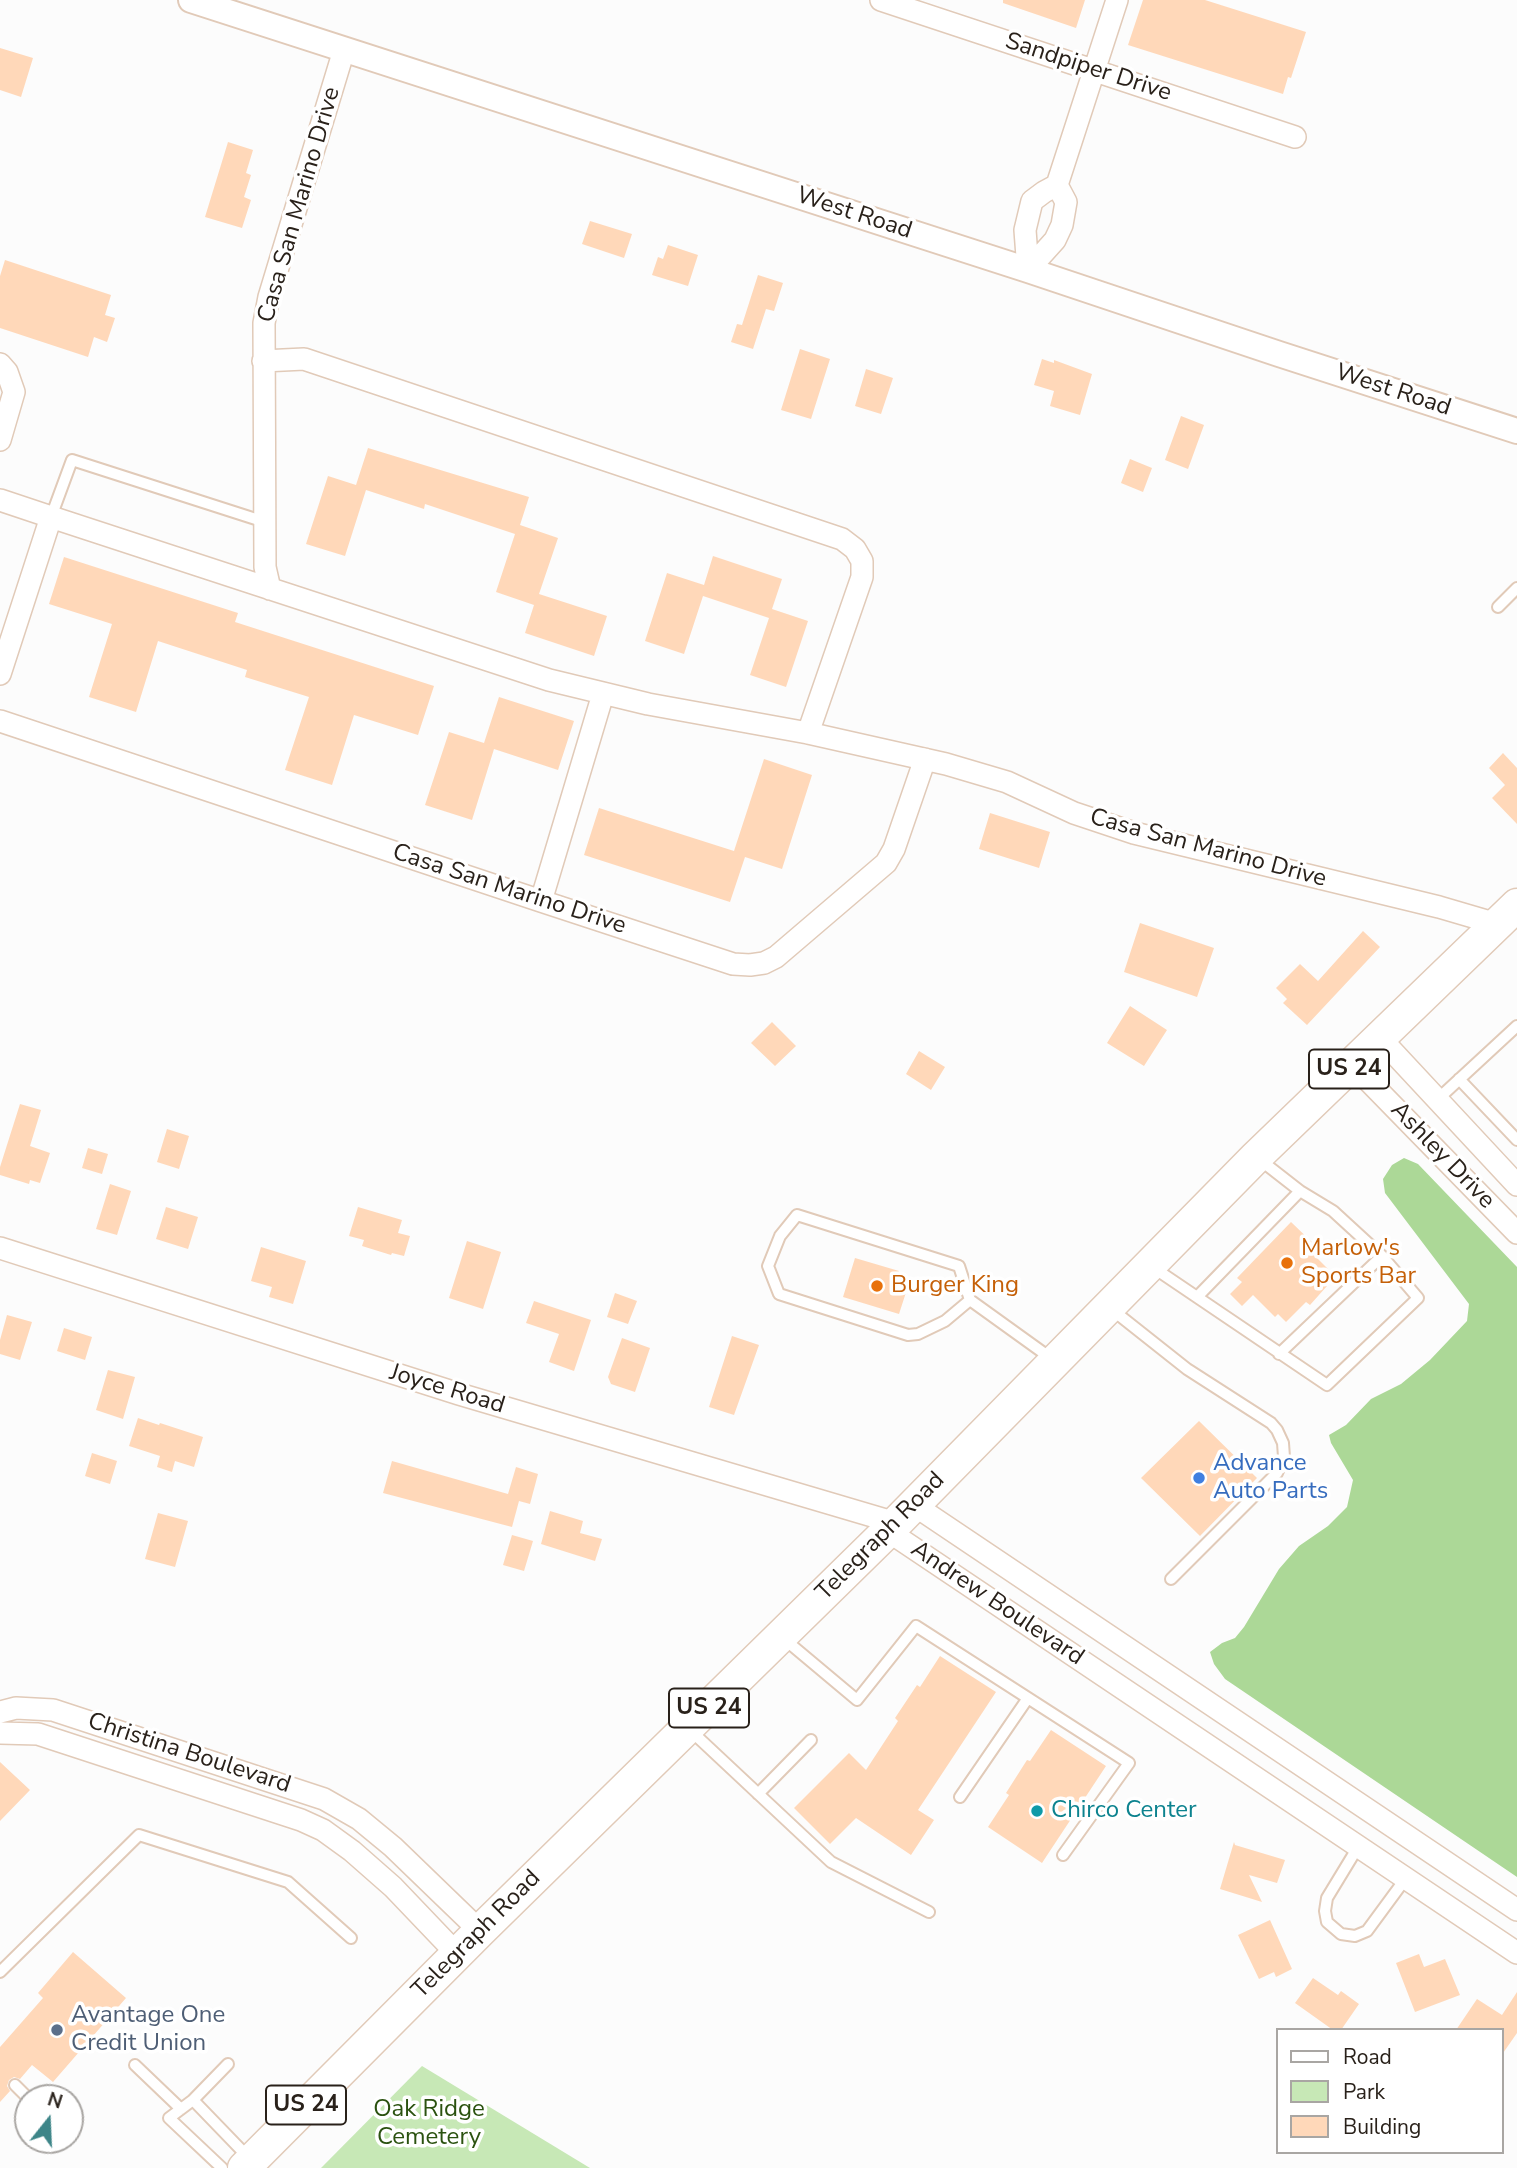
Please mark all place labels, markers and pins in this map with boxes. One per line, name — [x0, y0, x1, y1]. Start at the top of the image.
place label: Marlow's Sports Bar — [1301, 1235, 1416, 1291]
marker: Marlow's Sports Bar — [1279, 1255, 1295, 1271]
place label: Burger King — [891, 1272, 1019, 1300]
marker: Burger King — [869, 1278, 885, 1294]
place label: Advance Auto Parts — [1213, 1450, 1328, 1506]
marker: Advance Auto Parts — [1191, 1470, 1207, 1486]
place label: Chirco Center — [1051, 1797, 1197, 1825]
marker: Chirco Center — [1029, 1803, 1045, 1819]
place label: Avantage One Credit Union — [71, 2002, 225, 2058]
marker: Avantage One Credit Union — [49, 2022, 65, 2038]

